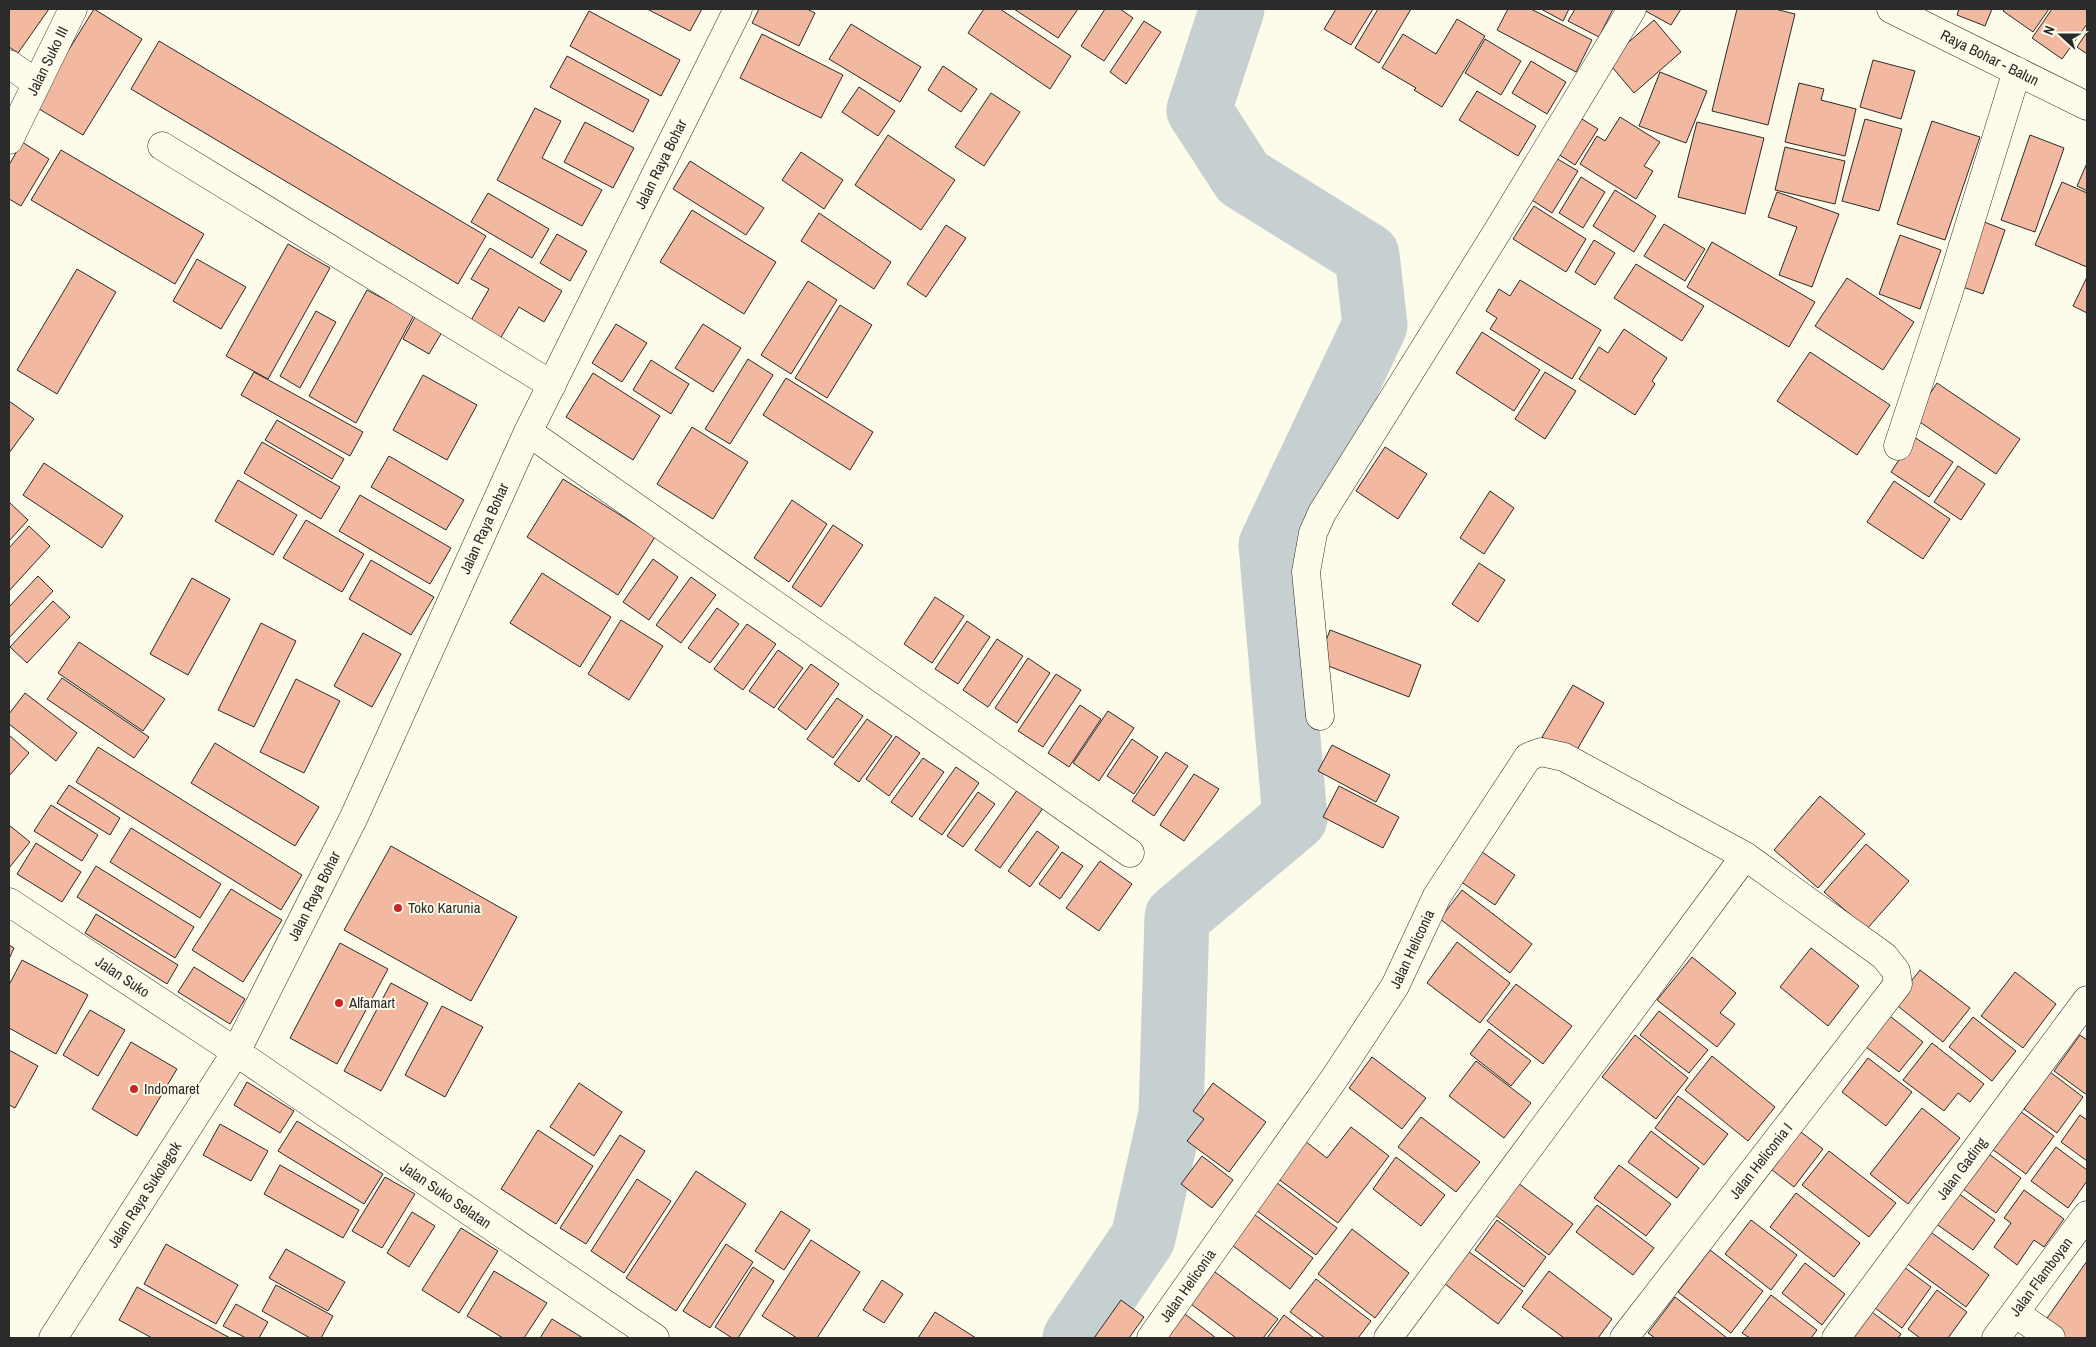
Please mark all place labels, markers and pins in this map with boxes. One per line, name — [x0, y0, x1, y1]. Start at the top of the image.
place label: Toko Karunia — [408, 897, 481, 918]
marker: Toko Karunia — [392, 902, 404, 914]
place label: Alfamart — [348, 992, 395, 1013]
marker: Alfamart — [333, 997, 345, 1009]
place label: Indomaret — [144, 1078, 200, 1099]
marker: Indomaret — [128, 1083, 140, 1095]

